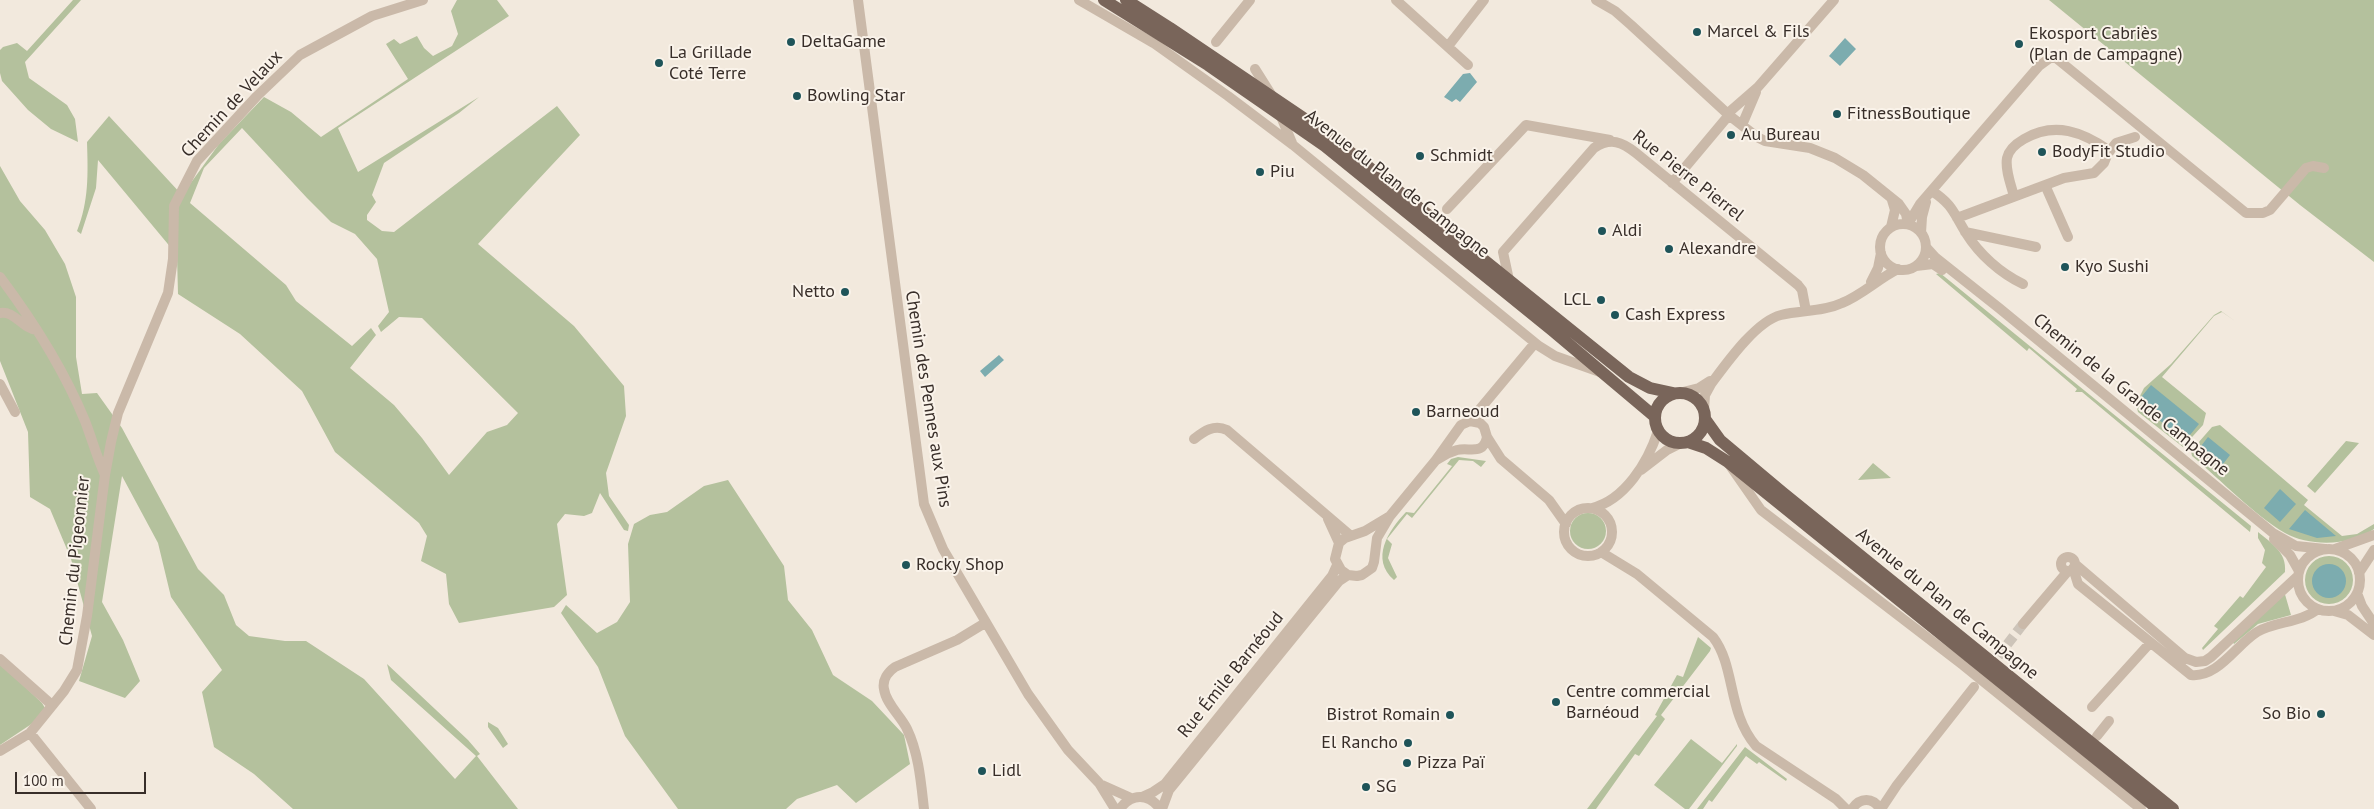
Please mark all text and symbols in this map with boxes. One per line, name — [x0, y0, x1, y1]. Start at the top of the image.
place label: Marcel & Fils — [1707, 21, 1810, 43]
place label: Ekosport Cabriès (Plan de Campagne) — [2029, 23, 2182, 66]
marker: Marcel & Fils — [1691, 26, 1703, 38]
place label: DeltaGame — [801, 31, 886, 53]
marker: DeltaGame — [785, 36, 797, 48]
marker: Ekosport Cabriès (Plan de Campagne) — [2013, 38, 2025, 50]
place label: La Grillade Coté Terre — [669, 42, 752, 84]
street label: Chemin de Velaux — [177, 46, 287, 162]
marker: La Grillade Coté Terre — [653, 57, 665, 69]
place label: Bowling Star — [807, 85, 905, 107]
marker: Bowling Star — [791, 90, 803, 102]
place label: FitnessBoutique — [1847, 103, 1971, 125]
street label: Avenue du Plan de Campagne — [1300, 105, 1494, 263]
marker: FitnessBoutique — [1831, 108, 1843, 120]
place label: Au Bureau — [1741, 124, 1820, 146]
street label: Rue Pierre Pierrel — [1628, 126, 1748, 226]
marker: Au Bureau — [1725, 129, 1737, 141]
place label: BodyFit Studio — [2052, 141, 2165, 163]
place label: Schmidt — [1430, 145, 1493, 167]
marker: BodyFit Studio — [2036, 146, 2048, 158]
marker: Schmidt — [1414, 150, 1426, 162]
place label: Piu — [1270, 161, 1295, 183]
marker: Piu — [1254, 166, 1266, 178]
place label: Aldi — [1612, 220, 1642, 242]
marker: Aldi — [1596, 225, 1608, 237]
place label: Alexandre — [1679, 238, 1757, 260]
marker: Alexandre — [1663, 243, 1675, 255]
place label: Kyo Sushi — [2075, 256, 2149, 278]
marker: Kyo Sushi — [2059, 261, 2071, 273]
place label: Netto — [792, 281, 835, 303]
marker: Netto — [839, 286, 851, 298]
street label: Chemin des Pennes aux Pins — [900, 289, 956, 509]
place label: LCL — [1563, 289, 1591, 311]
marker: LCL — [1595, 294, 1607, 306]
place label: Cash Express — [1625, 304, 1725, 326]
marker: Cash Express — [1609, 309, 1621, 321]
street label: Chemin de la Grande Campagne — [2028, 309, 2234, 481]
place label: Barneoud — [1426, 401, 1499, 423]
marker: Barneoud — [1410, 406, 1422, 418]
street label: Chemin du Pigeonnier — [55, 475, 95, 647]
street label: Avenue du Plan de Campagne — [1851, 524, 2043, 684]
place label: Rocky Shop — [916, 554, 1004, 576]
marker: Rocky Shop — [900, 559, 912, 571]
street label: Rue Émile Barnéoud — [1174, 608, 1288, 742]
place label: Centre commercial Barnéoud — [1566, 681, 1710, 724]
marker: Centre commercial Barnéoud — [1550, 696, 1562, 708]
place label: So Bio — [2262, 703, 2311, 725]
place label: Bistrot Romain — [1327, 704, 1440, 726]
marker: So Bio — [2315, 708, 2327, 720]
marker: Bistrot Romain — [1444, 709, 1456, 721]
place label: El Rancho — [1321, 732, 1398, 754]
marker: El Rancho — [1402, 737, 1414, 749]
place label: Pizza Paï — [1417, 752, 1485, 774]
marker: Pizza Paï — [1401, 757, 1413, 769]
place label: Lidl — [992, 760, 1021, 782]
scale bar — [18, 762, 149, 794]
marker: Lidl — [976, 765, 988, 777]
text: 100 m — [23, 771, 64, 790]
place label: SG — [1376, 776, 1397, 798]
marker: SG — [1360, 781, 1372, 793]

